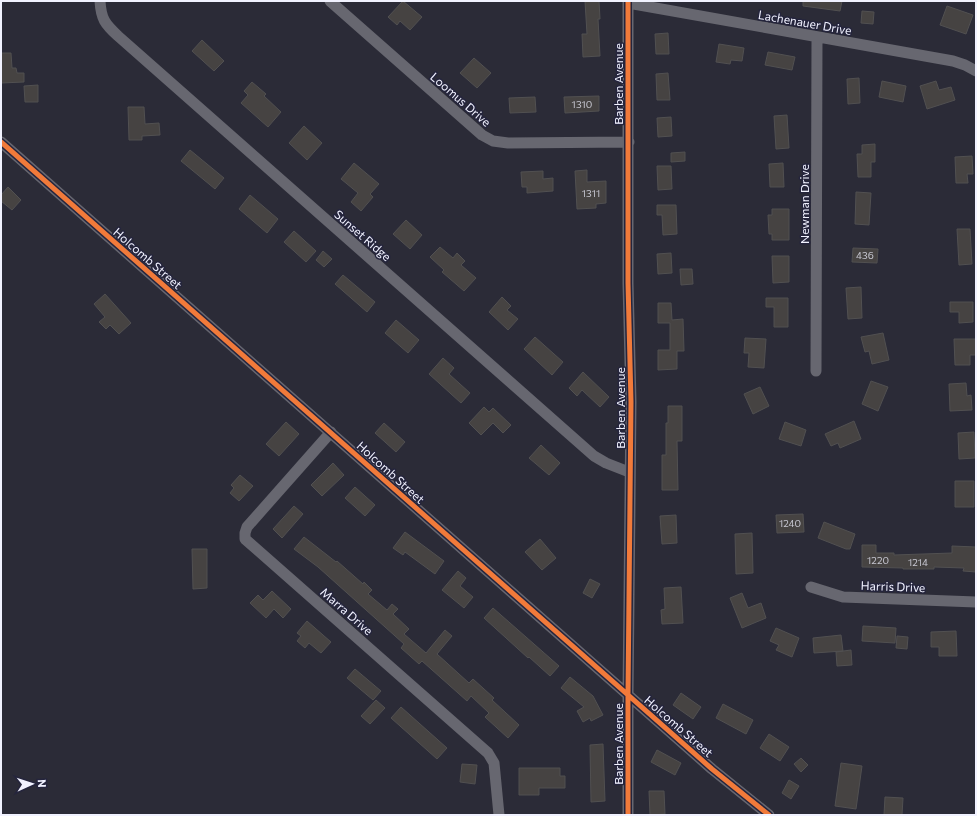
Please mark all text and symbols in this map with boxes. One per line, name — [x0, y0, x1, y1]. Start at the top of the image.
street label: Lachenauer Drive — [757, 7, 853, 37]
street label: Barben Avenue — [611, 43, 625, 125]
street label: Loomus Drive — [428, 69, 494, 129]
house number: 1310 — [572, 98, 592, 110]
street label: Newman Drive — [797, 164, 811, 244]
house number: 1311 — [582, 187, 600, 199]
street label: Sunset Ridge — [332, 207, 394, 263]
street label: Holcomb Street — [111, 224, 185, 292]
house number: 436 — [856, 249, 874, 261]
street label: Barben Avenue — [613, 367, 627, 449]
street label: Holcomb Street — [354, 438, 428, 506]
house number: 1240 — [779, 517, 801, 529]
house number: 1220 — [867, 554, 889, 566]
house number: 1214 — [908, 556, 928, 568]
street label: Harris Drive — [860, 578, 926, 594]
street label: Marra Drive — [318, 584, 376, 638]
street label: Holcomb Street — [642, 692, 716, 760]
street label: Barben Avenue — [611, 703, 625, 785]
north arrow — [12, 764, 52, 804]
text: N — [36, 779, 49, 788]

